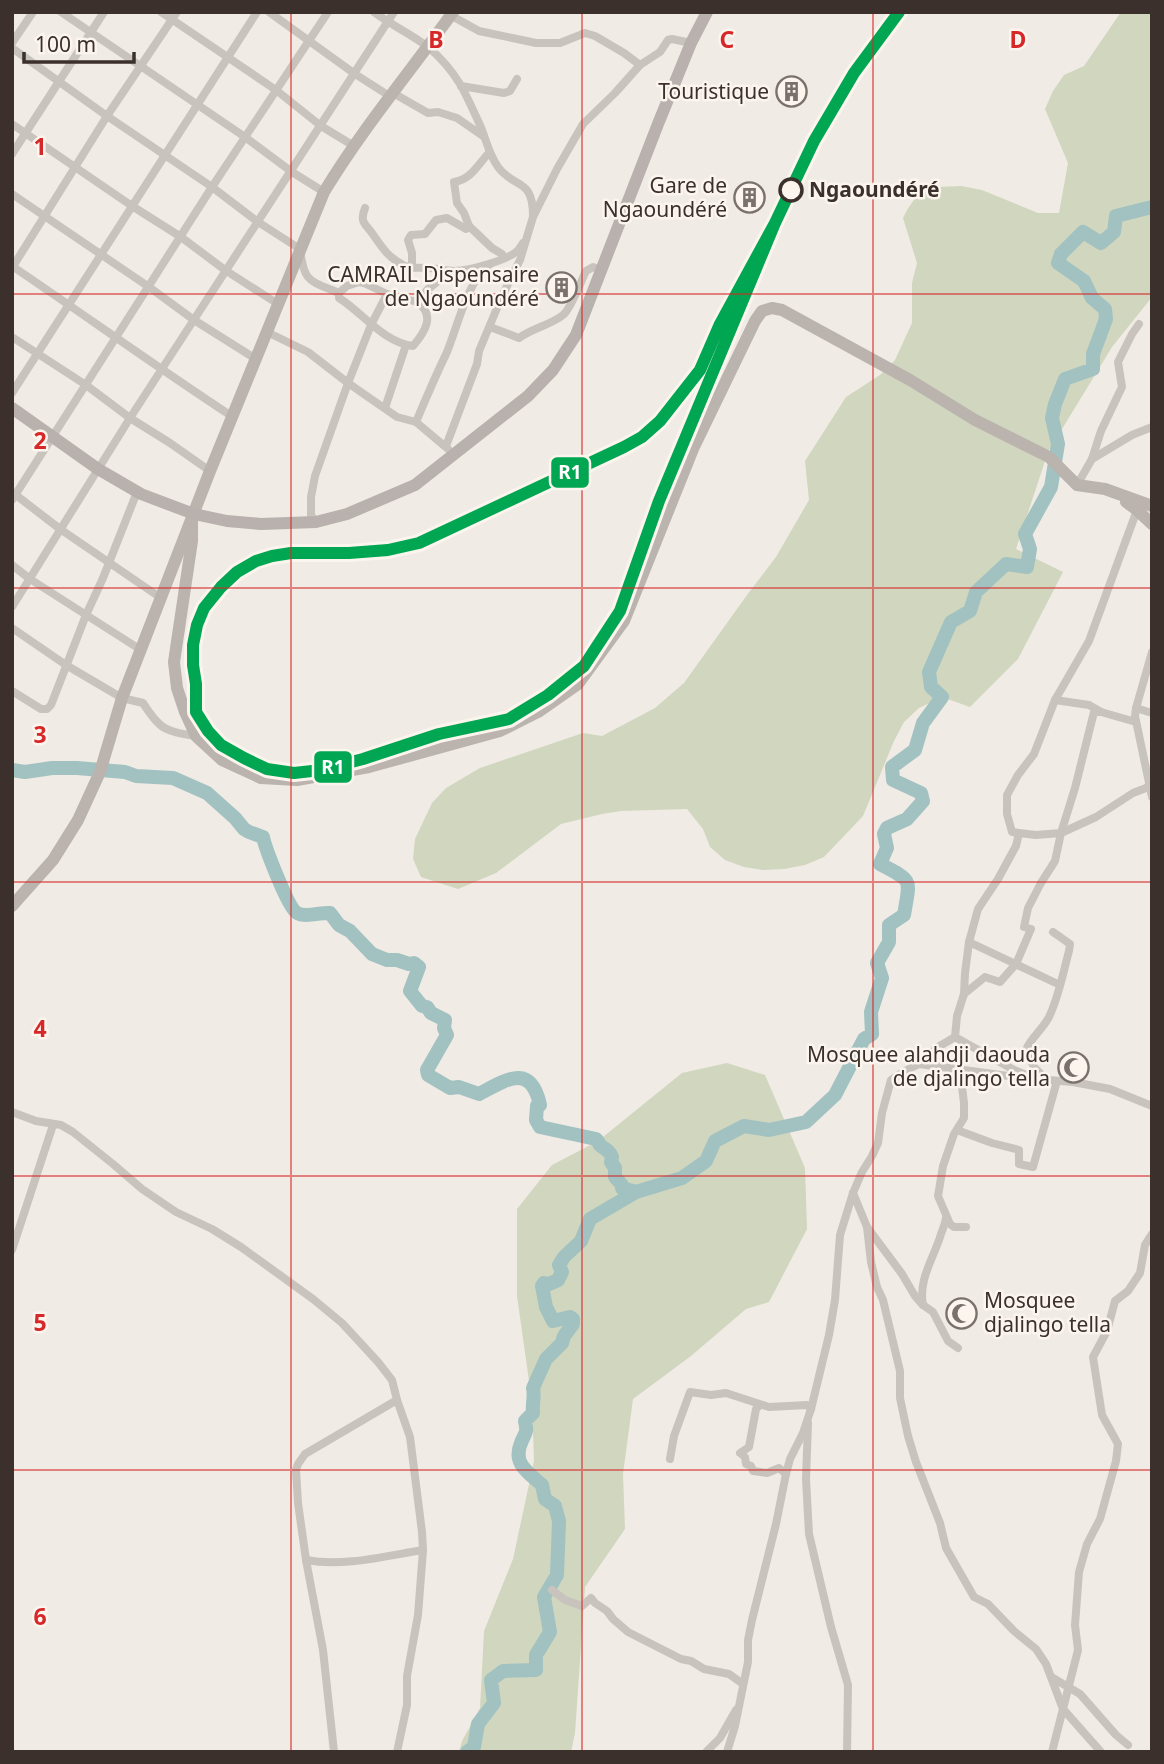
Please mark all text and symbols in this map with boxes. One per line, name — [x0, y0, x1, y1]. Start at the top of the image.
scale bar — [24, 21, 135, 65]
text: B — [428, 23, 444, 55]
text: C — [720, 23, 735, 55]
text: D — [1010, 23, 1026, 55]
text: 100 m — [35, 30, 96, 58]
building icon: Touristique — [775, 75, 809, 109]
place label: Touristique — [658, 77, 769, 105]
text: 1 — [33, 130, 47, 162]
place label: Gare de Ngaoundéré — [603, 171, 727, 223]
place label: Ngaoundéré — [809, 175, 940, 203]
marker: Ngaoundéré — [779, 178, 803, 202]
building icon: Gare de Ngaoundéré — [733, 181, 767, 215]
place label: CAMRAIL Dispensaire de Ngaoundéré — [327, 260, 539, 312]
building icon: CAMRAIL Dispensaire de Ngaoundéré — [545, 270, 579, 304]
text: 2 — [33, 424, 47, 456]
line badge: R1 — [550, 456, 590, 489]
text: R1 — [558, 459, 582, 485]
text: 3 — [33, 718, 47, 750]
line badge: R1 — [313, 750, 353, 784]
text: R1 — [321, 754, 345, 780]
text: 4 — [33, 1012, 47, 1044]
place label: Mosquee alahdji daouda de djalingo tella — [807, 1040, 1050, 1092]
mosque icon: Mosquee alahdji daouda de djalingo tella — [1056, 1050, 1090, 1084]
place label: Mosquee djalingo tella — [984, 1286, 1111, 1338]
mosque icon: Mosquee djalingo tella — [944, 1296, 978, 1330]
text: 5 — [33, 1306, 47, 1338]
text: 6 — [33, 1600, 47, 1632]

